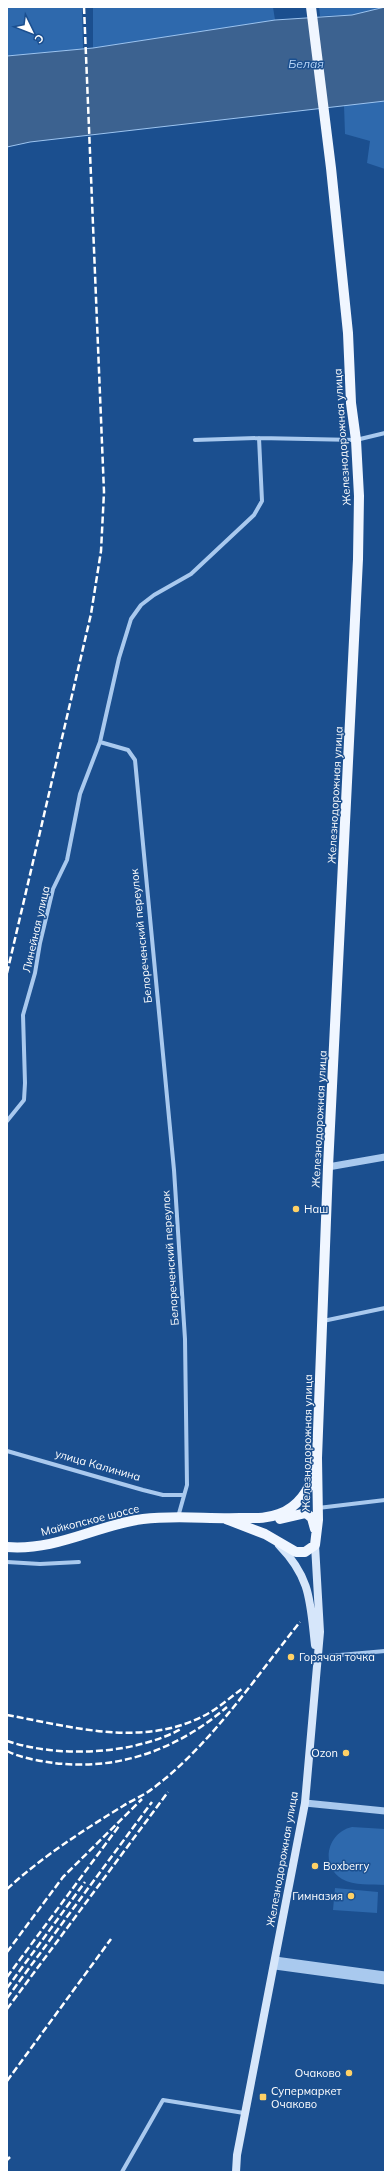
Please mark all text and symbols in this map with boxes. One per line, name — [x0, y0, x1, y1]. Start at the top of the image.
north arrow — [12, 12, 52, 52]
text: С — [31, 31, 47, 47]
water label: Белая — [288, 56, 324, 71]
street label: Железнодорожная улица — [330, 368, 354, 506]
street label: Железнодорожная улица — [324, 726, 346, 864]
street label: Белореченский переулок — [127, 868, 155, 1004]
street label: Линейная улица — [19, 884, 53, 974]
street label: Железнодорожная улица — [308, 1050, 330, 1188]
street label: Белореченский переулок — [158, 1190, 182, 1326]
place label: Наш — [304, 1202, 328, 1216]
marker: Наш — [291, 1204, 301, 1214]
street label: Железнодорожная улица — [299, 1374, 315, 1512]
street label: улица Калинина — [54, 1446, 142, 1484]
street label: Майкопское шоссе — [39, 1501, 141, 1539]
place label: Горячая точка — [299, 1650, 375, 1664]
marker: Горячая точка — [286, 1652, 296, 1662]
place label: Ozon — [311, 1746, 338, 1760]
marker: Ozon — [341, 1748, 351, 1758]
street label: Железнодорожная улица — [263, 1790, 301, 1928]
place label: Boxberry — [323, 1859, 369, 1873]
marker: Boxberry — [310, 1861, 320, 1871]
place label: Гимназия — [292, 1889, 343, 1903]
marker: Гимназия — [346, 1891, 356, 1901]
place label: Очаково — [295, 2066, 341, 2080]
marker: Очаково — [344, 2068, 354, 2078]
place label: Супермаркет Очаково — [271, 2084, 341, 2111]
marker: Супермаркет Очаково — [258, 2092, 268, 2102]

